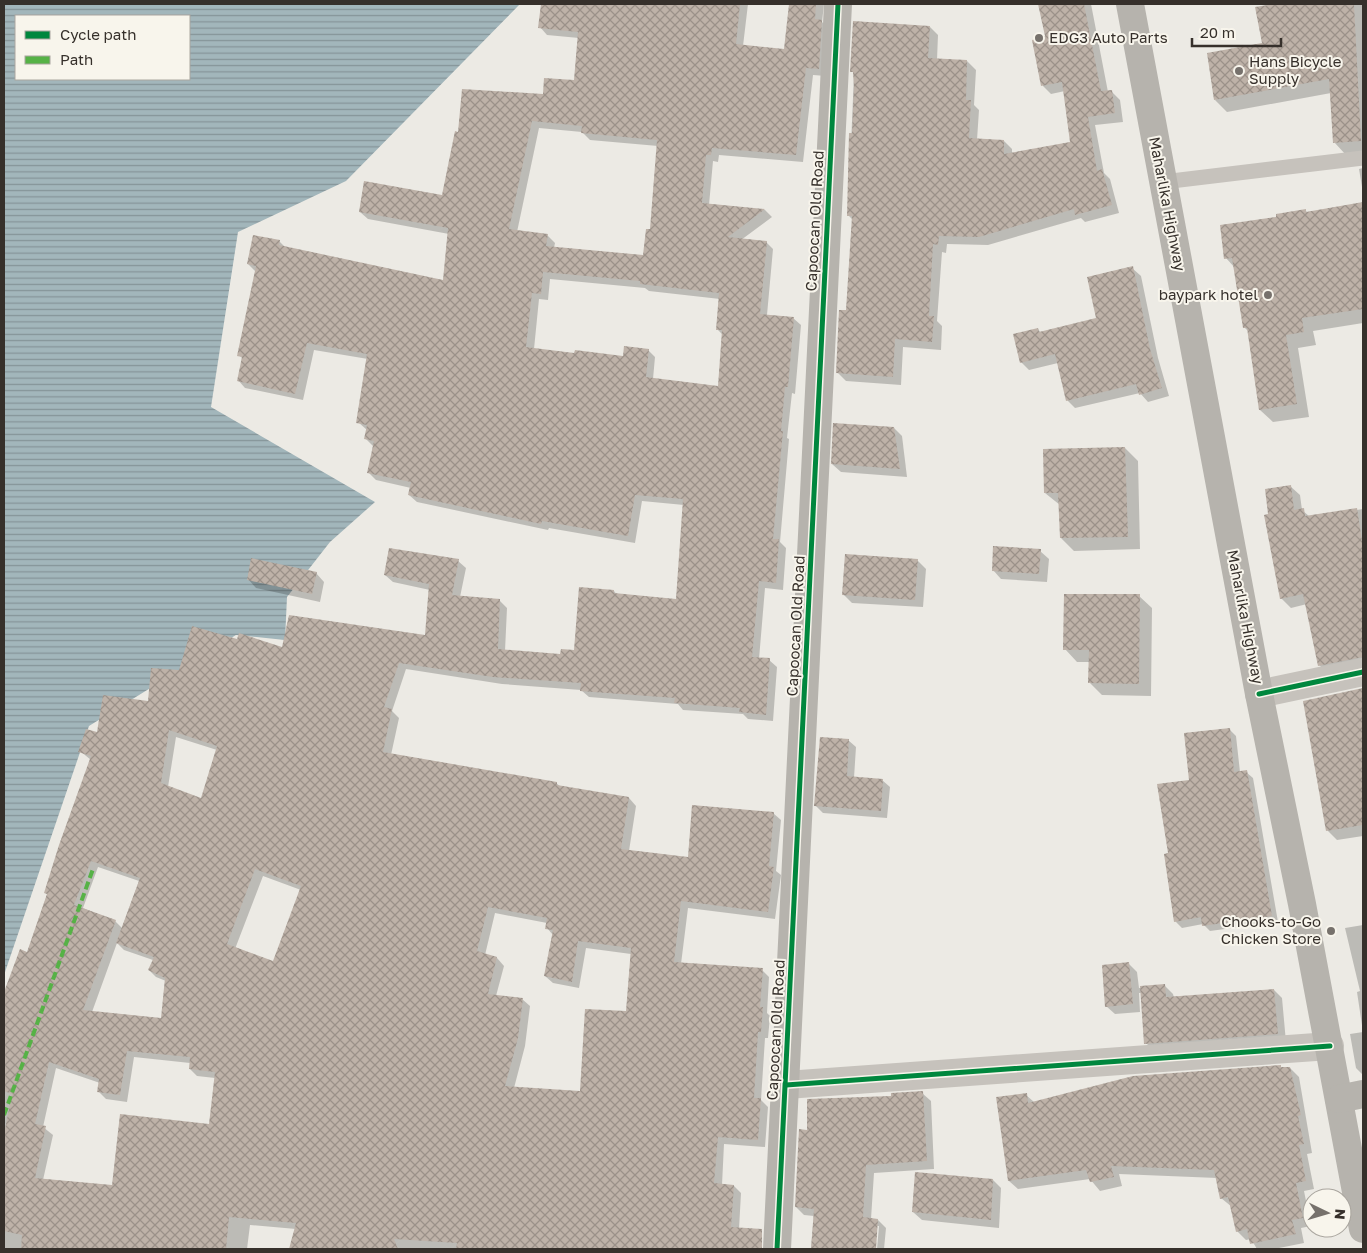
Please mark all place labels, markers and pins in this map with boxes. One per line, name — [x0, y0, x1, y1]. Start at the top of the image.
place label: EDG3 Auto Parts — [1049, 28, 1168, 46]
marker: EDG3 Auto Parts — [1033, 32, 1045, 44]
place label: Hans Bicycle Supply — [1249, 52, 1342, 87]
marker: Hans Bicycle Supply — [1233, 65, 1245, 77]
place label: baypark hotel — [1159, 285, 1258, 303]
marker: baypark hotel — [1262, 289, 1274, 301]
place label: Chooks-to-Go Chicken Store — [1221, 912, 1321, 947]
marker: Chooks-to-Go Chicken Store — [1325, 925, 1337, 937]

